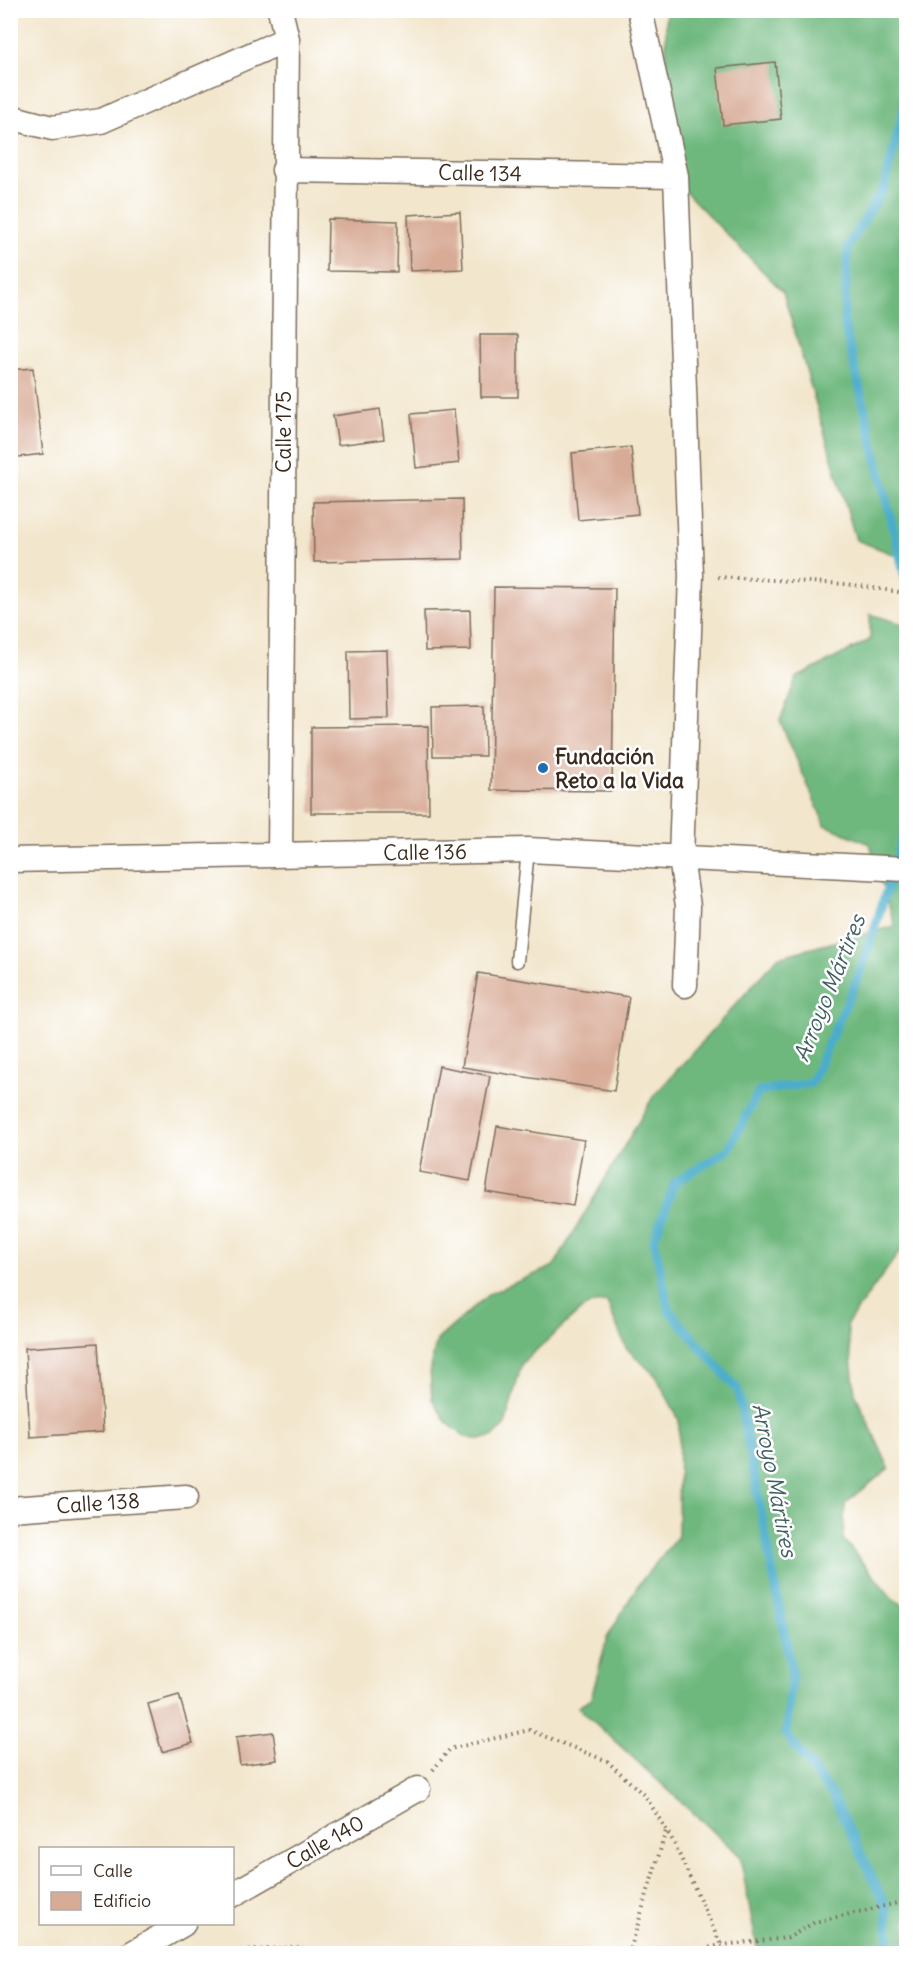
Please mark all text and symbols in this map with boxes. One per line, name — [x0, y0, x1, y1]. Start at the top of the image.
street label: Calle 134 — [438, 159, 522, 187]
street label: Calle 175 — [270, 391, 297, 473]
place label: Fundación Reto a la Vida — [555, 743, 684, 794]
marker: Fundación Reto a la Vida — [536, 761, 550, 775]
street label: Calle 136 — [383, 838, 467, 866]
water label: Arroyo Mártires — [787, 909, 872, 1066]
water label: Arroyo Mártires — [746, 1401, 804, 1561]
street label: Calle 138 — [55, 1487, 141, 1519]
street label: Calle 140 — [281, 1809, 369, 1875]
legend — [39, 1847, 234, 1925]
text: Calle — [93, 1859, 133, 1882]
text: Edificio — [93, 1889, 151, 1912]

